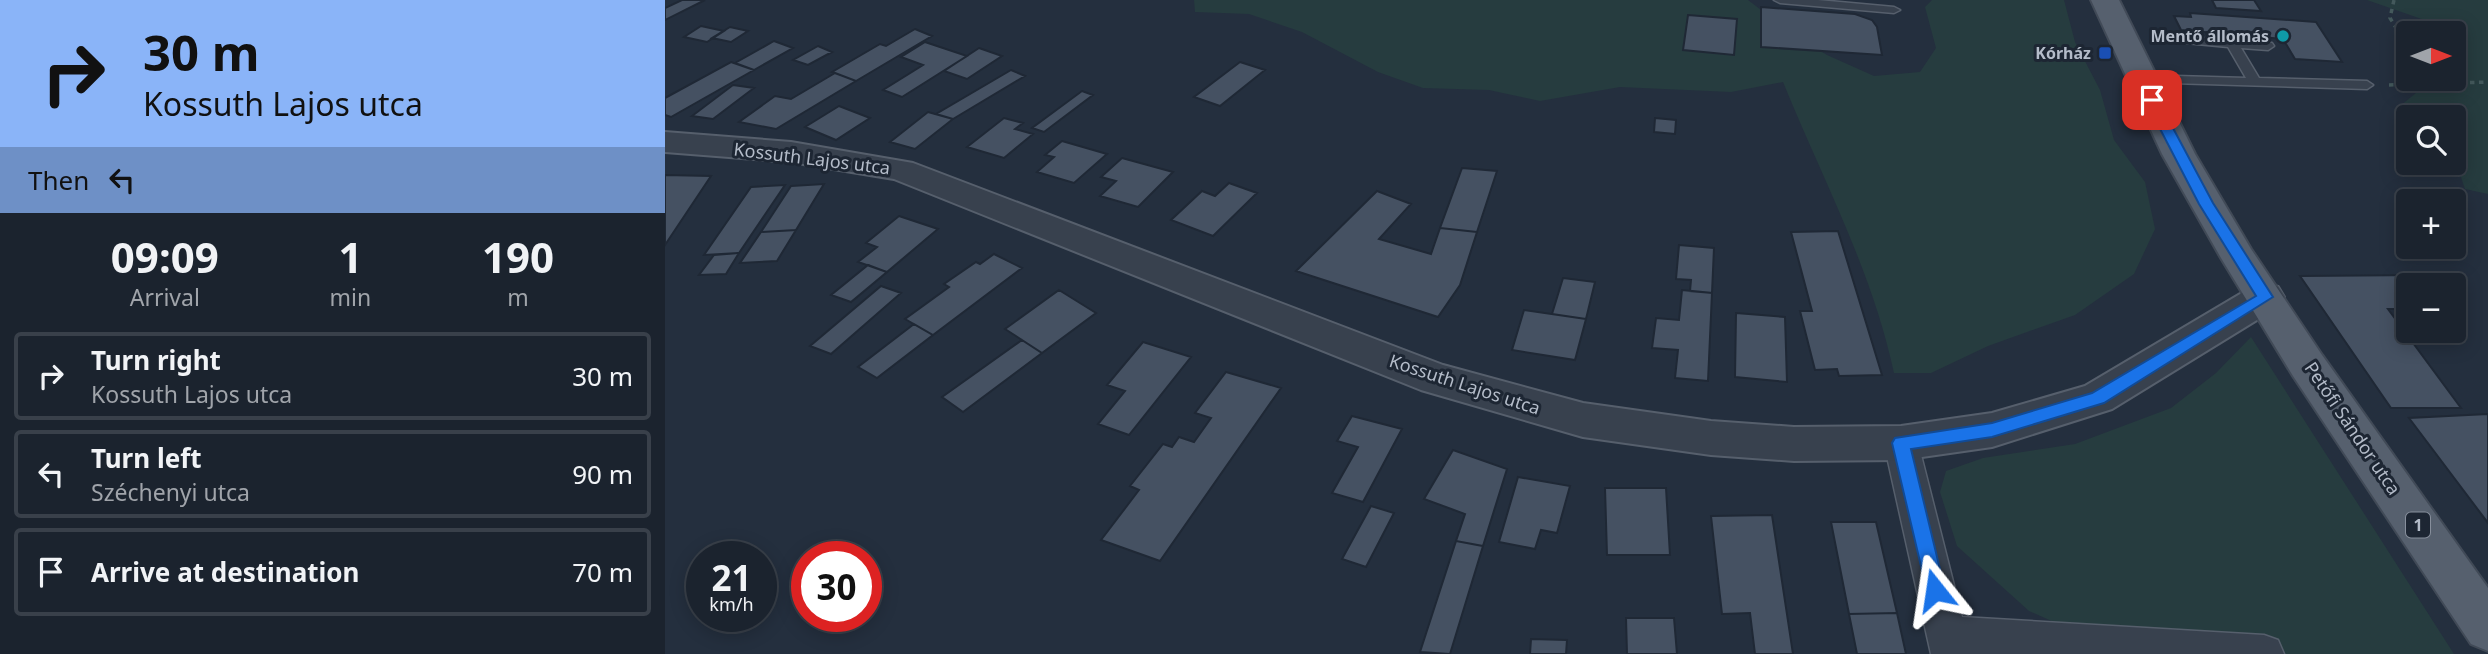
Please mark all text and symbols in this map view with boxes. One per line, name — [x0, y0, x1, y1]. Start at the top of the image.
text: 30 m — [143, 19, 260, 85]
north arrow — [2396, 21, 2466, 91]
map controls — [2396, 21, 2466, 343]
place label: Mentő állomás — [2151, 25, 2269, 47]
icon: right — [28, 28, 119, 119]
marker: Mentő állomás — [2275, 28, 2291, 44]
place label: Kórház — [2035, 42, 2091, 64]
marker: Kórház — [2097, 45, 2113, 61]
pin — [2122, 70, 2182, 130]
icon: arrive — [2133, 81, 2171, 119]
text: Kossuth Lajos utca — [143, 82, 423, 125]
button: search — [2396, 105, 2466, 175]
street label: Kossuth Lajos utca — [732, 136, 892, 180]
icon: left — [103, 161, 141, 199]
text: Then — [28, 162, 89, 198]
button: + — [2396, 189, 2466, 259]
text: 09:09 — [111, 228, 219, 285]
text: 1 — [338, 228, 362, 285]
text: 190 — [482, 228, 554, 285]
button: − — [2396, 273, 2466, 343]
text: Arrival — [130, 281, 200, 313]
text: min — [330, 281, 371, 313]
text: m — [507, 281, 529, 313]
text: Turn right — [91, 342, 221, 378]
street label: Kossuth Lajos utca — [1386, 348, 1544, 420]
icon: right — [32, 357, 70, 395]
street label: Petőfi Sándor utca — [2300, 357, 2406, 499]
text: 30 m — [572, 358, 633, 394]
text: Kossuth Lajos utca — [91, 378, 292, 410]
text: Turn left — [91, 440, 202, 476]
icon: left — [32, 455, 70, 493]
text: 90 m — [572, 456, 633, 492]
text: Széchenyi utca — [91, 476, 250, 508]
road number: 1 — [2406, 512, 2430, 538]
speed limit sign: 30 — [791, 541, 882, 632]
icon: arrive — [32, 553, 70, 591]
position arrow — [1898, 553, 1972, 627]
text: Arrive at destination — [91, 554, 360, 590]
text: 70 m — [572, 554, 633, 590]
text: 21 — [711, 554, 752, 601]
text: km/h — [709, 592, 754, 616]

